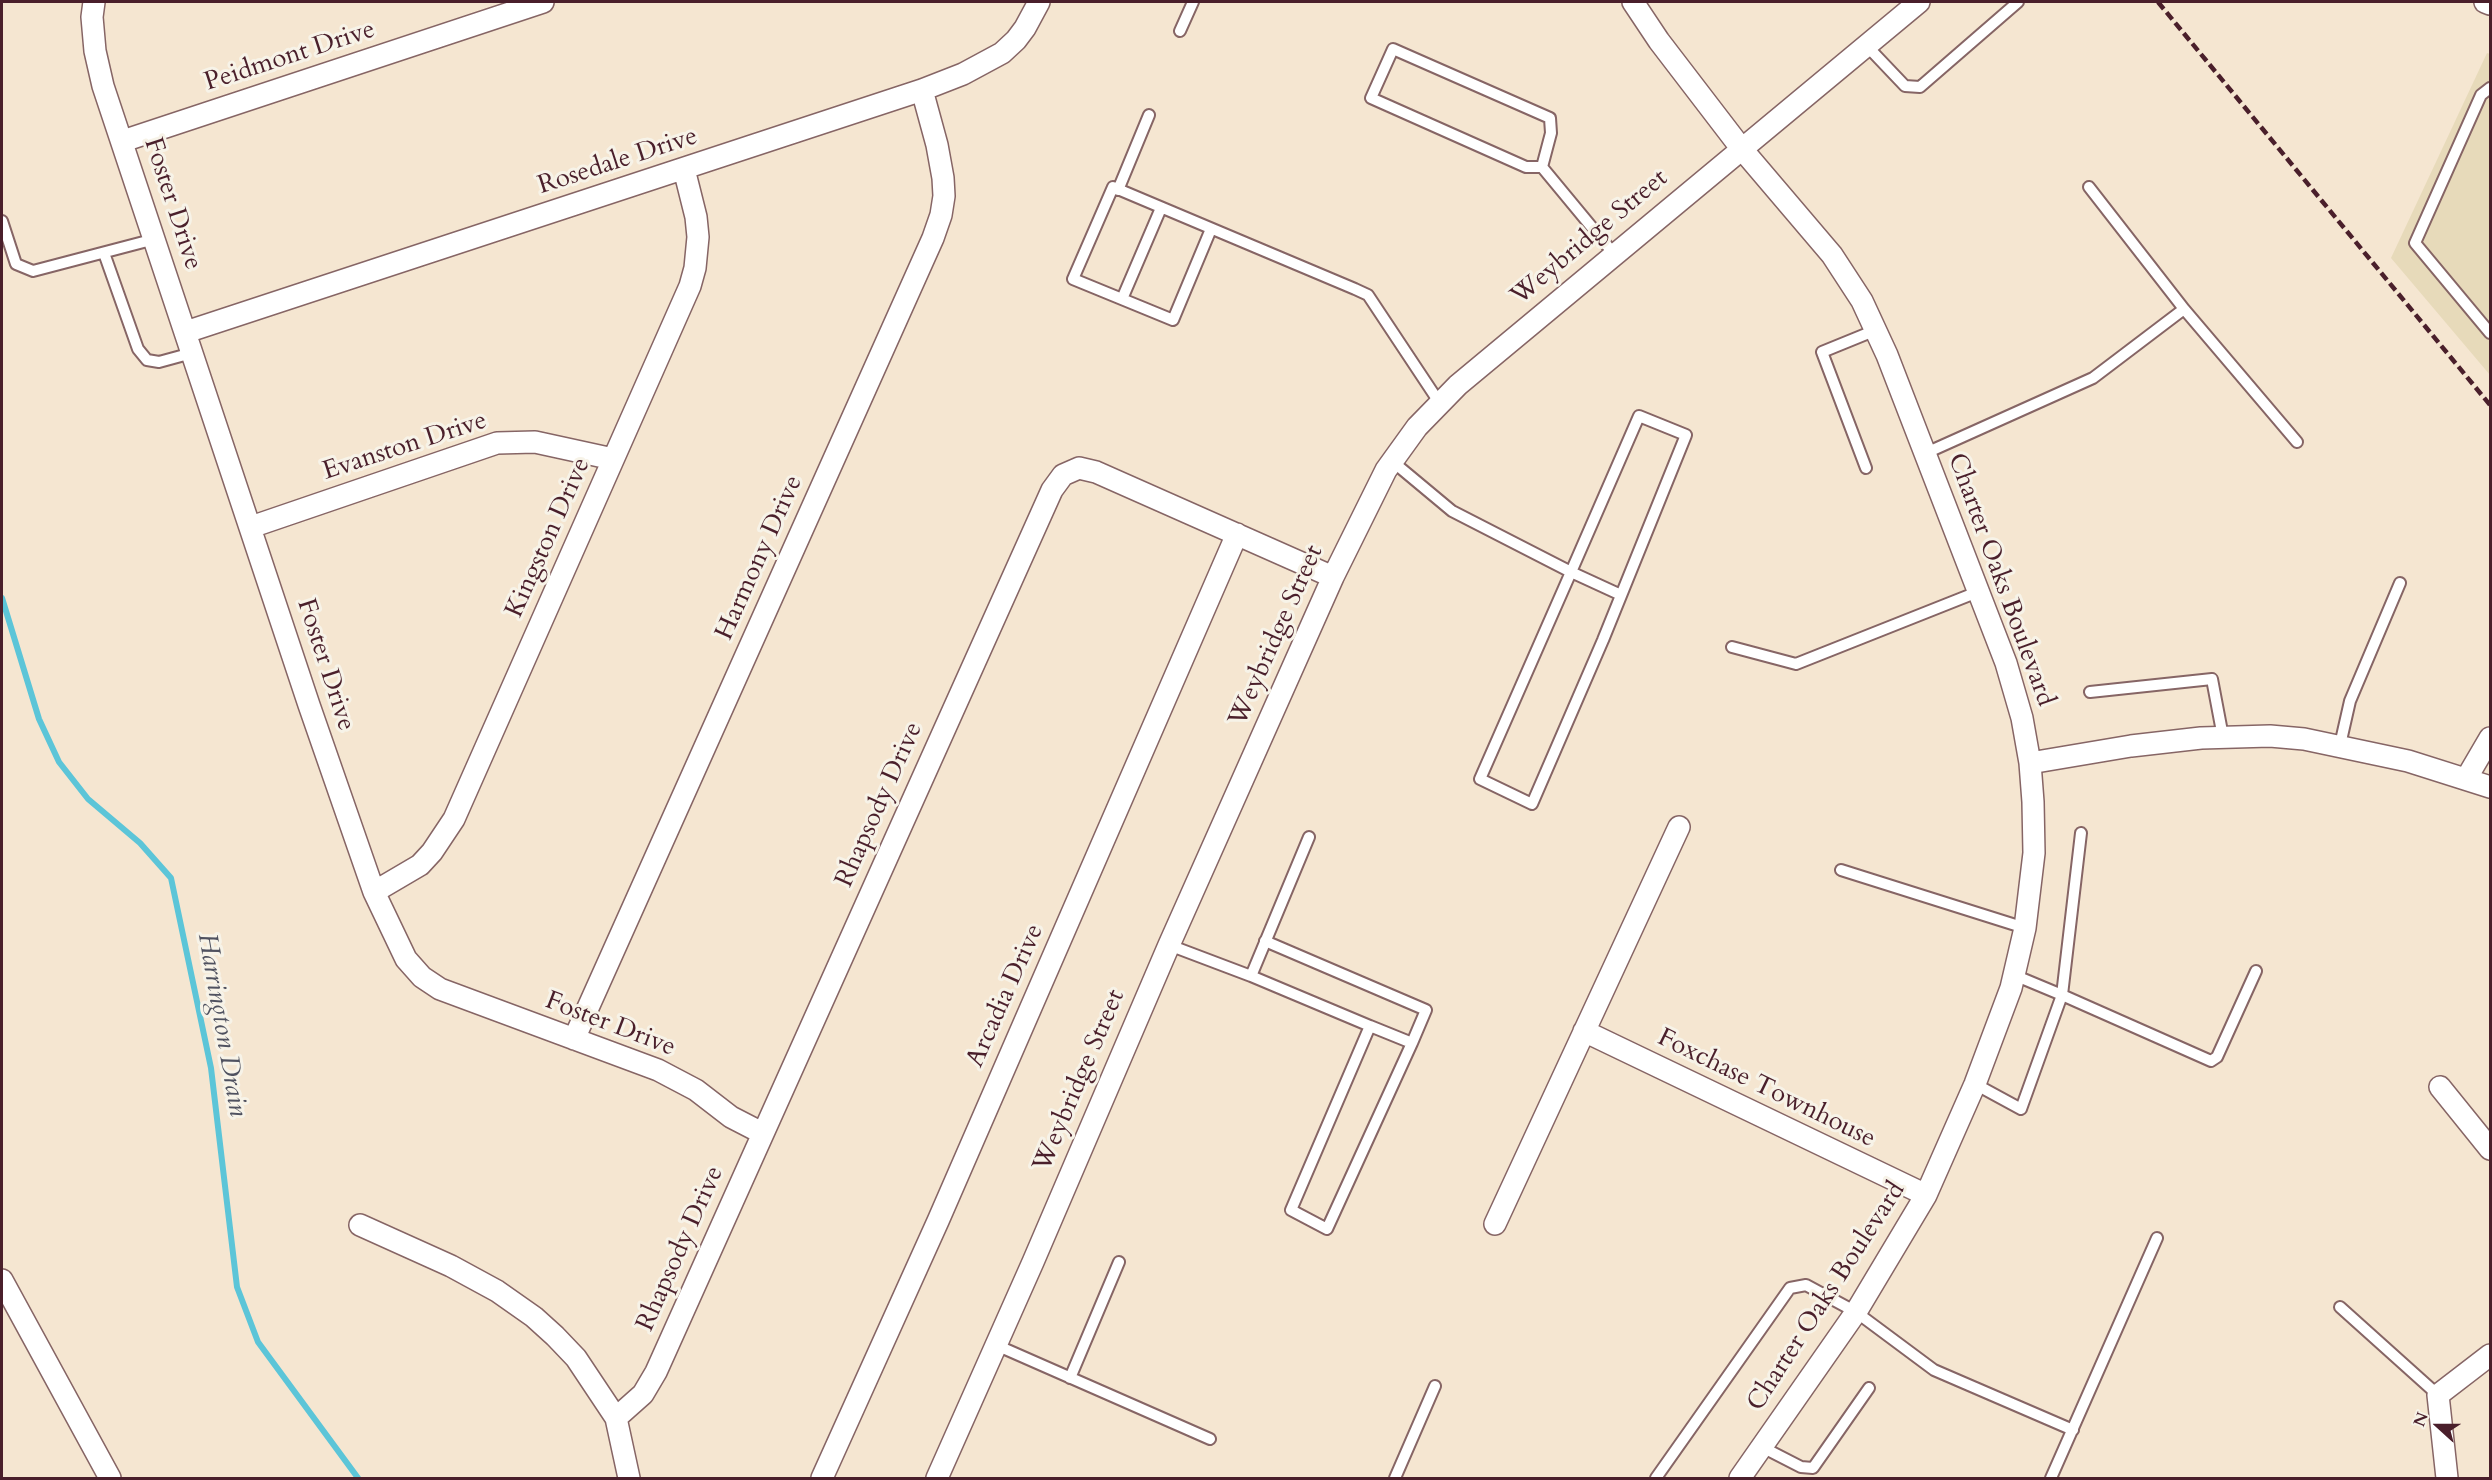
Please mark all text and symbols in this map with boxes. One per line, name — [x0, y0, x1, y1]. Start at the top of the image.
street label: Peidmont Drive — [201, 15, 379, 99]
street label: Rosedale Drive — [534, 122, 702, 202]
street label: Foster Drive — [136, 134, 208, 274]
street label: Weybridge Street — [1505, 163, 1675, 313]
street label: Evanston Drive — [319, 406, 491, 488]
street label: Charter Oaks Boulevard — [1940, 449, 2060, 711]
street label: Kingston Drive — [500, 453, 598, 623]
street label: Harmony Drive — [710, 471, 810, 645]
street label: Weybridge Street — [1223, 541, 1331, 731]
street label: Foster Drive — [289, 595, 361, 735]
street label: Rhapsody Drive — [830, 718, 930, 892]
street label: Arcadia Drive — [961, 920, 1051, 1072]
water label: Harrington Drain — [189, 931, 253, 1119]
street label: Weybridge Street — [1028, 985, 1132, 1177]
street label: Foster Drive — [540, 986, 680, 1064]
street label: Foxchase Townhouse — [1652, 1023, 1880, 1155]
street label: Rhapsody Drive — [631, 1162, 731, 1336]
street label: Charter Oaks Boulevard — [1741, 1177, 1913, 1417]
north arrow — [2408, 1396, 2468, 1456]
text: N — [2408, 1409, 2434, 1430]

